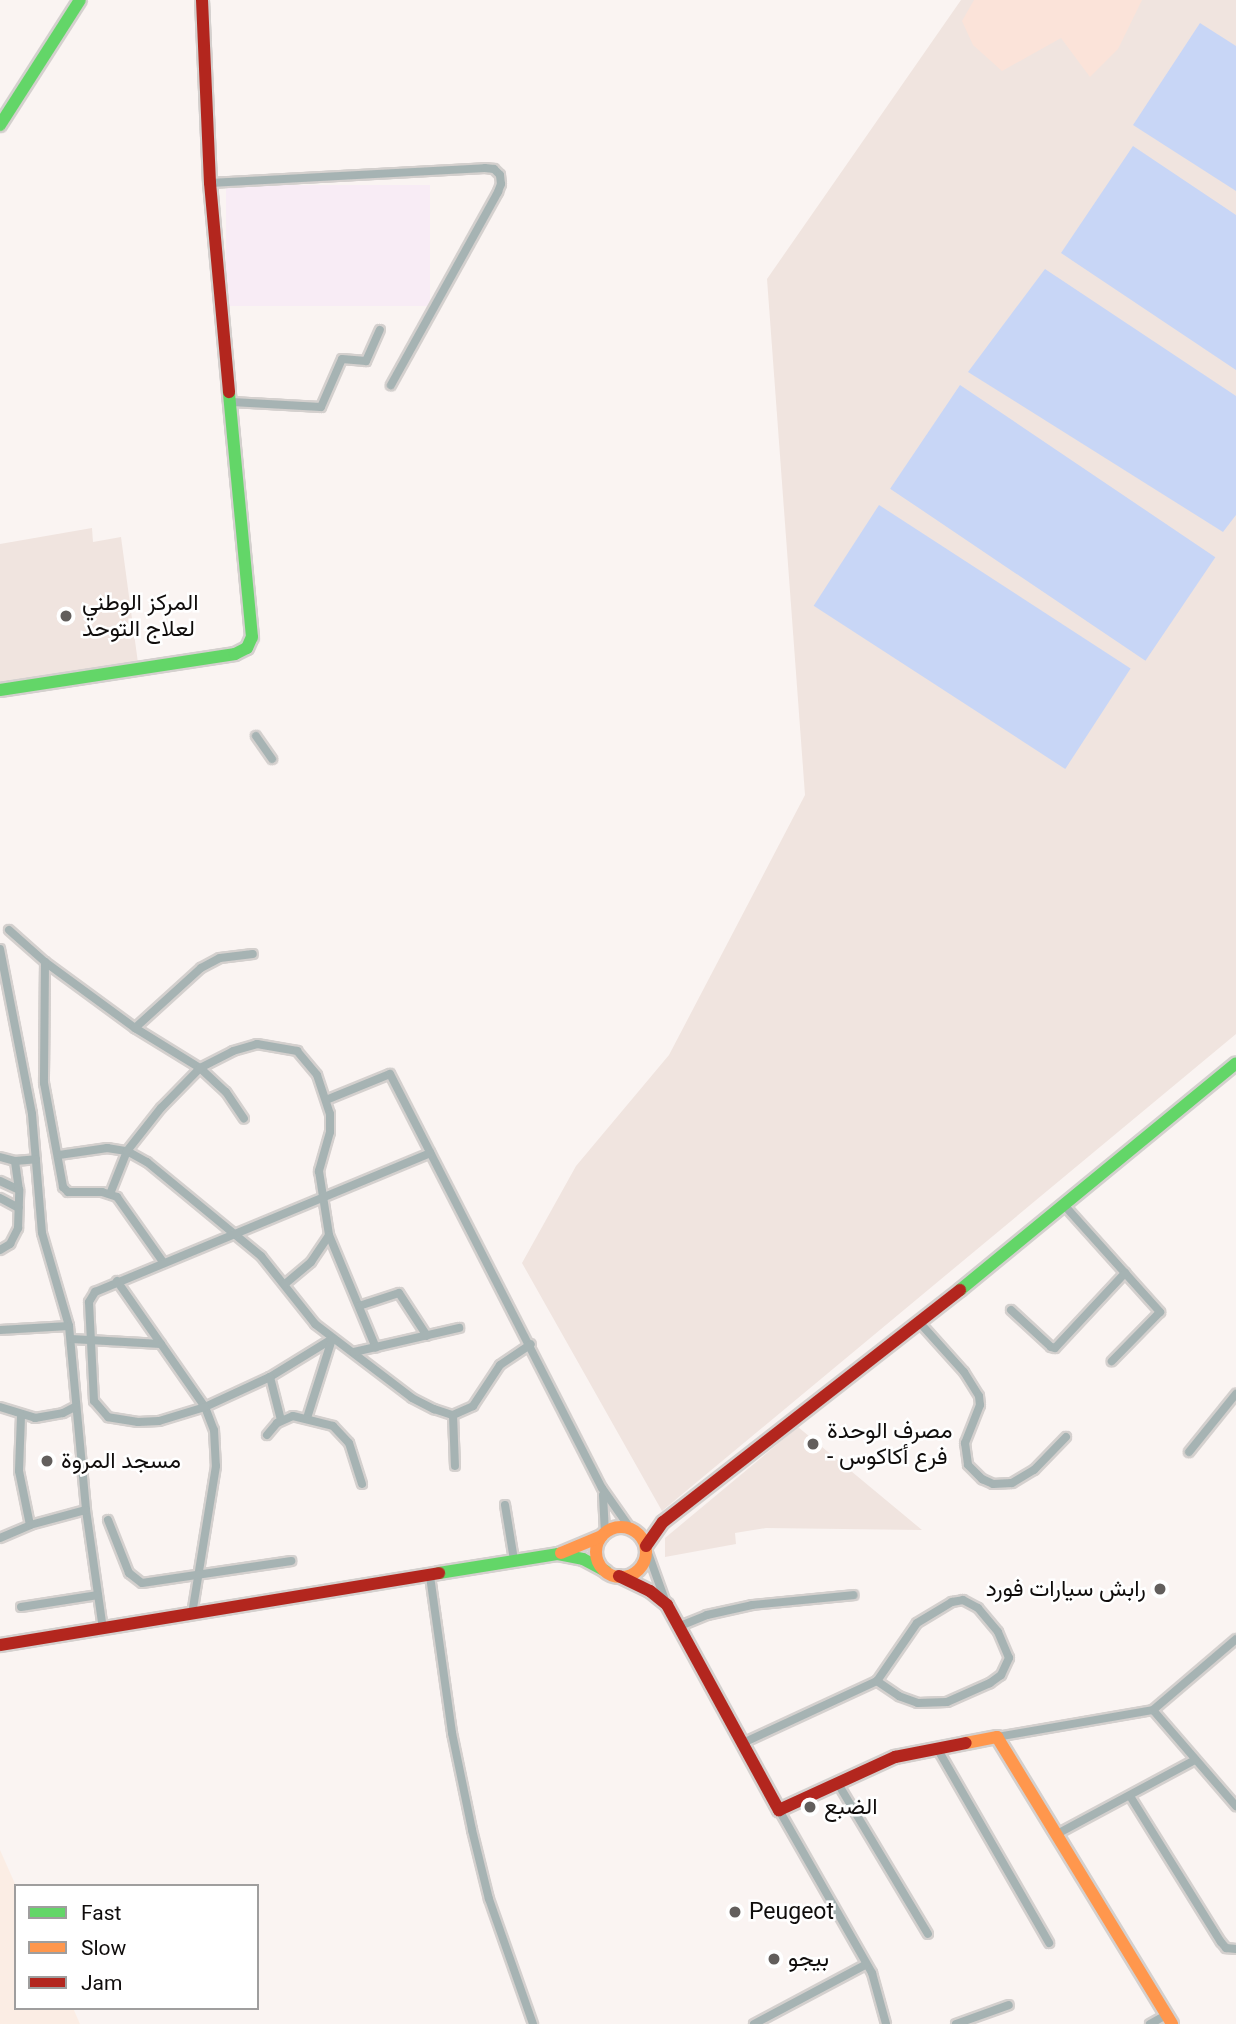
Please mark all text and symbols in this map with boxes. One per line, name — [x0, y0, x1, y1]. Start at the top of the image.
place label: المركز الوطني لعلاج التوحد — [82, 589, 199, 643]
marker: المركز الوطني لعلاج التوحد — [56, 606, 76, 626]
place label: مصرف الوحدة - فرع أكاكوس — [827, 1417, 953, 1471]
marker: مصرف الوحدة - فرع أكاكوس — [805, 1436, 821, 1452]
place label: مسجد المروة — [61, 1447, 181, 1475]
marker: مسجد المروة — [39, 1453, 55, 1469]
place label: رابش سيارات فورد — [986, 1575, 1146, 1603]
marker: رابش سيارات فورد — [1152, 1581, 1168, 1597]
place label: الضبع — [824, 1793, 878, 1821]
marker: الضبع — [802, 1799, 818, 1815]
legend — [14, 1884, 259, 2010]
place label: Peugeot — [749, 1898, 834, 1926]
text: Fast — [81, 1901, 121, 1925]
marker: Peugeot — [727, 1904, 743, 1920]
text: Slow — [81, 1936, 126, 1960]
place label: بيجو — [788, 1945, 829, 1973]
marker: بيجو — [766, 1951, 782, 1967]
text: Jam — [81, 1971, 122, 1995]

